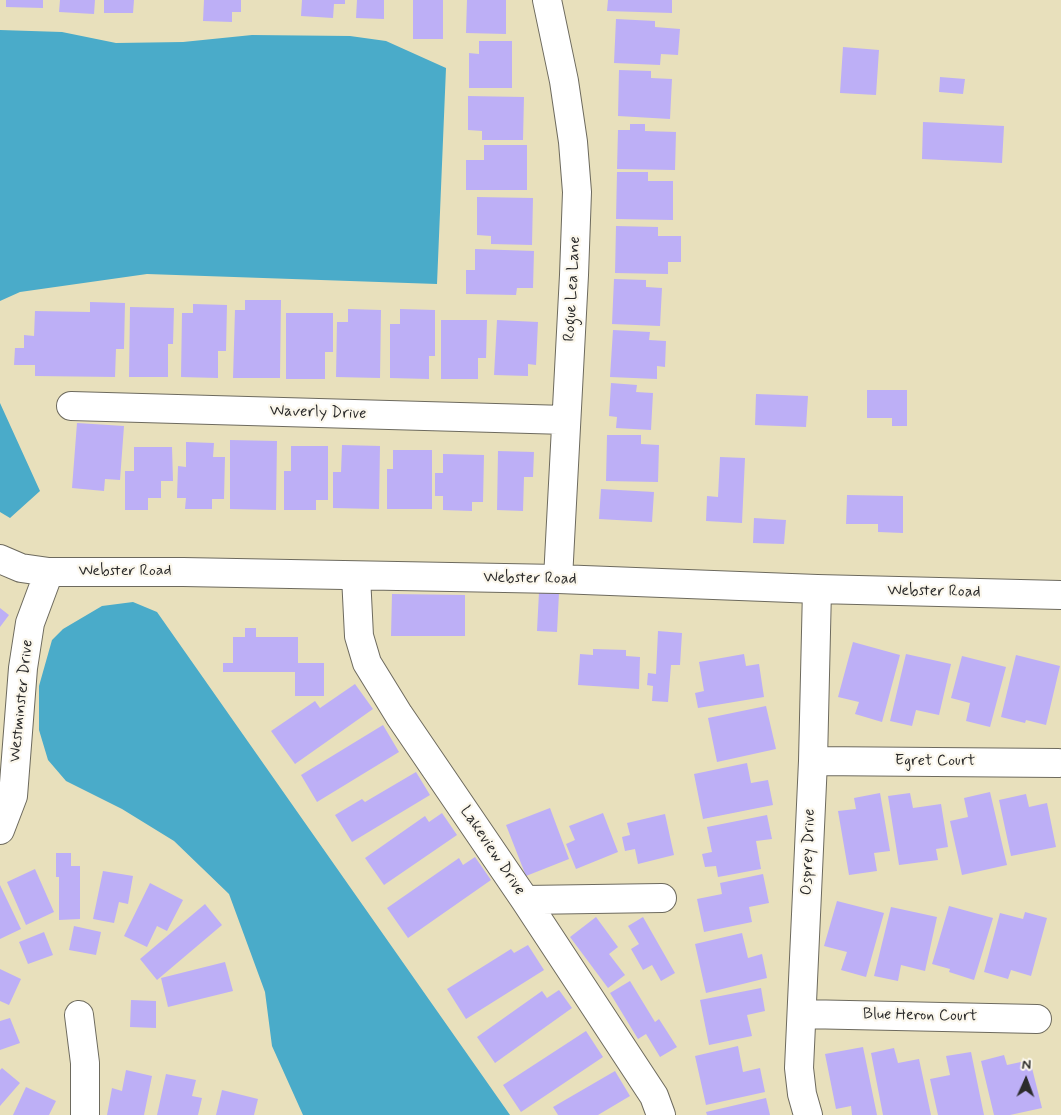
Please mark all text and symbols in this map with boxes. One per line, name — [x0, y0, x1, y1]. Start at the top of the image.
street label: Rogue Lea Lane — [561, 236, 585, 342]
street label: Waverly Drive — [269, 402, 367, 424]
street label: Webster Road — [78, 562, 172, 582]
street label: Webster Road — [483, 569, 577, 589]
street label: Webster Road — [887, 582, 981, 602]
street label: Westminster Drive — [6, 639, 38, 763]
street label: Egret Court — [895, 752, 975, 772]
street label: Lakeview Drive — [455, 803, 529, 899]
street label: Osprey Drive — [798, 808, 820, 896]
street label: Blue Heron Court — [863, 1005, 977, 1027]
north arrow — [1001, 1055, 1051, 1105]
text: N — [1022, 1056, 1031, 1074]

